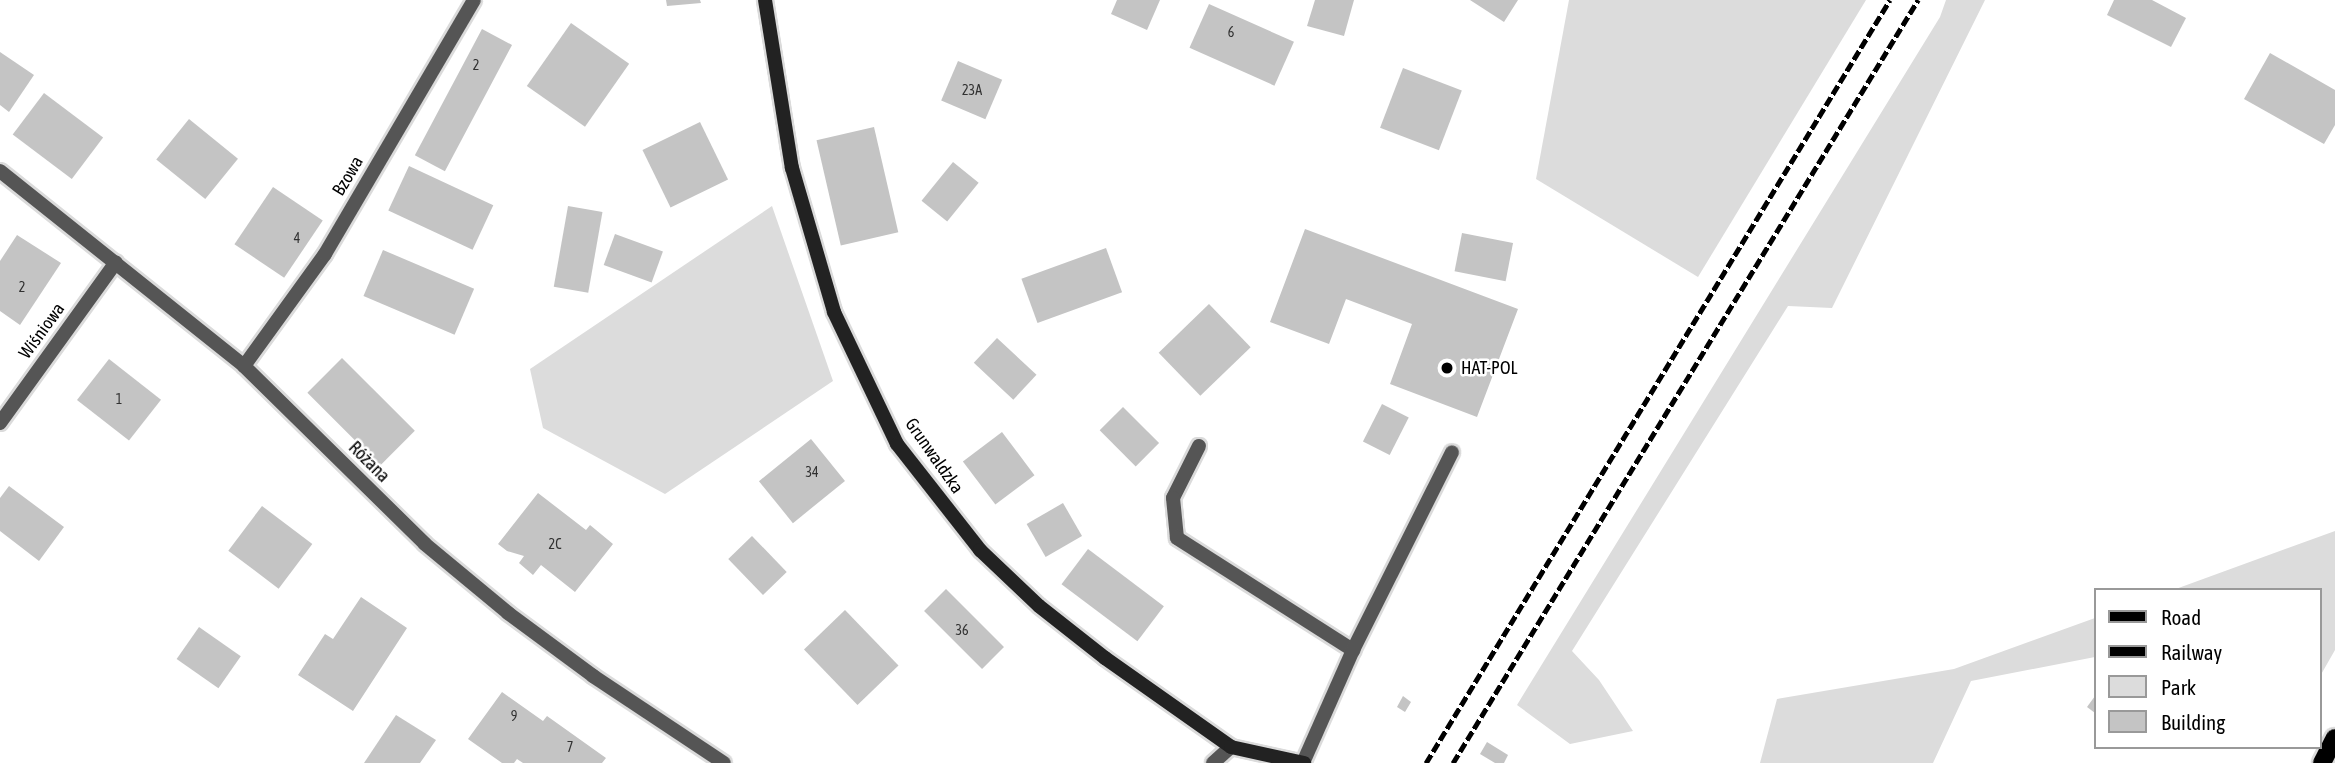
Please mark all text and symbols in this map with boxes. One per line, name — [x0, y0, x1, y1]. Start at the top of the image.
house number: 6 — [1228, 24, 1234, 40]
house number: 2 — [473, 57, 479, 73]
house number: 23A — [962, 82, 982, 98]
street label: Bzowa — [328, 152, 368, 200]
house number: 4 — [294, 230, 300, 246]
house number: 2 — [19, 279, 25, 295]
street label: Wiśniowa — [15, 299, 69, 363]
place label: HAT-POL — [1461, 357, 1517, 379]
marker: HAT-POL — [1439, 360, 1455, 376]
house number: 1 — [116, 391, 122, 407]
street label: Grunwaldzka — [900, 414, 968, 498]
street label: Różana — [344, 437, 394, 487]
house number: 34 — [805, 464, 819, 480]
house number: 2C — [549, 536, 561, 552]
legend — [2094, 588, 2321, 749]
text: Road — [2161, 605, 2201, 629]
house number: 36 — [955, 622, 969, 638]
text: Railway — [2161, 640, 2222, 664]
text: Park — [2161, 675, 2196, 699]
house number: 9 — [511, 708, 517, 724]
text: Building — [2161, 710, 2225, 734]
house number: 7 — [567, 739, 573, 755]

